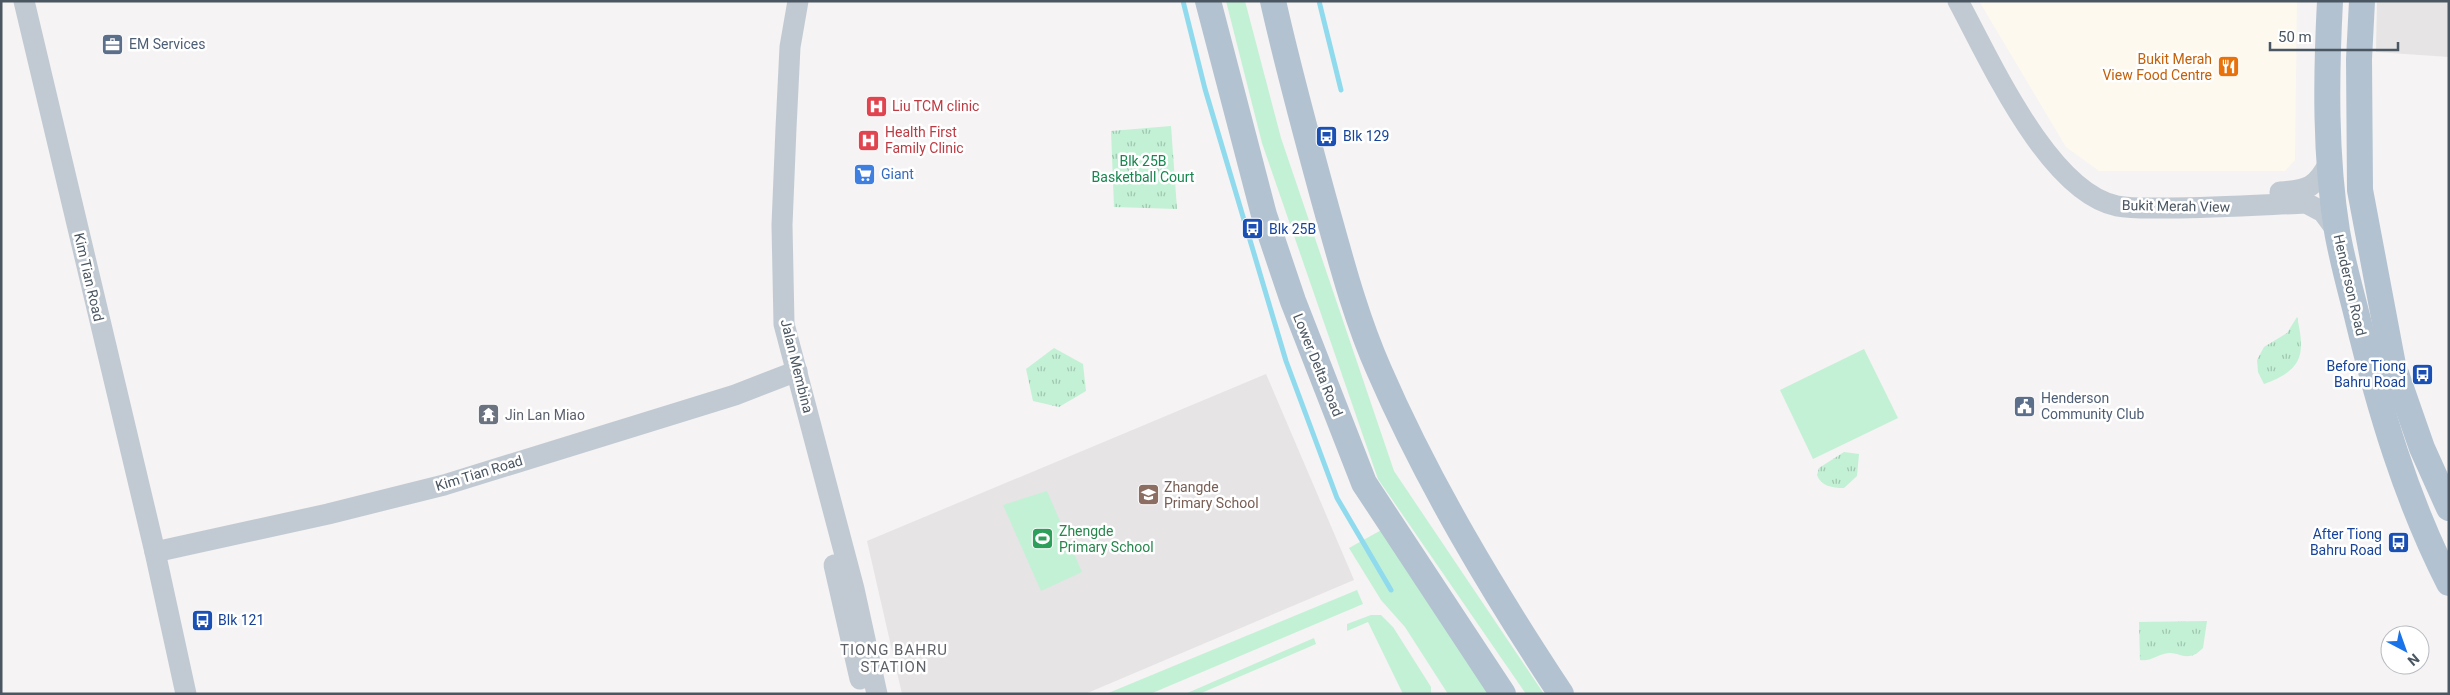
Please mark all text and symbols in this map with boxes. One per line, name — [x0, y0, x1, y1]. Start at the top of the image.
scale bar — [2270, 20, 2398, 52]
text: 50 m — [2278, 28, 2312, 46]
office icon: EM Services — [101, 32, 125, 56]
place label: EM Services — [129, 36, 205, 52]
place label: Bukit Merah View Food Centre — [2102, 51, 2212, 83]
restaurant icon: Bukit Merah View Food Centre — [2216, 55, 2240, 79]
hospital icon: Liu TCM clinic — [864, 94, 888, 118]
place label: Liu TCM clinic — [892, 98, 979, 114]
place label: Health First Family Clinic — [885, 124, 964, 156]
bus stop icon: Blk 129 — [1315, 124, 1339, 148]
hospital icon: Health First Family Clinic — [857, 128, 881, 152]
place label: Blk 129 — [1343, 128, 1389, 144]
park label: Blk 25B Basketball Court — [1092, 153, 1195, 185]
supermarket icon: Giant — [853, 162, 877, 186]
place label: Giant — [881, 166, 914, 182]
street label: Bukit Merah View — [2122, 197, 2231, 215]
bus stop icon: Blk 25B — [1241, 217, 1265, 241]
place label: Blk 25B — [1269, 221, 1316, 237]
street label: Kim Tian Road — [71, 231, 107, 323]
street label: Henderson Road — [2331, 233, 2369, 337]
street label: Lower Delta Road — [1290, 311, 1346, 419]
street label: Jalan Membina — [778, 317, 816, 415]
place label: Before Tiong Bahru Road — [2326, 358, 2406, 390]
bus stop icon: Before Tiong Bahru Road — [2410, 362, 2434, 386]
place label: Henderson Community Club — [2041, 390, 2144, 422]
public building icon: Henderson Community Club — [2013, 394, 2037, 418]
temple icon: Jin Lan Miao — [477, 403, 501, 427]
place label: Jin Lan Miao — [505, 407, 585, 423]
street label: Kim Tian Road — [433, 452, 525, 494]
place label: Zhangde Primary School — [1164, 479, 1259, 511]
school or university icon: Zhangde Primary School — [1136, 483, 1160, 507]
place label: Zhengde Primary School — [1059, 523, 1154, 555]
place label: After Tiong Bahru Road — [2310, 526, 2382, 558]
sports icon: Zhengde Primary School — [1031, 527, 1055, 551]
bus stop icon: After Tiong Bahru Road — [2386, 530, 2410, 554]
bus stop icon: Blk 121 — [190, 608, 214, 632]
place label: Blk 121 — [218, 612, 264, 628]
north arrow — [2380, 625, 2430, 675]
district label: TIONG BAHRU STATION — [840, 641, 948, 676]
text: N — [2405, 651, 2423, 669]

